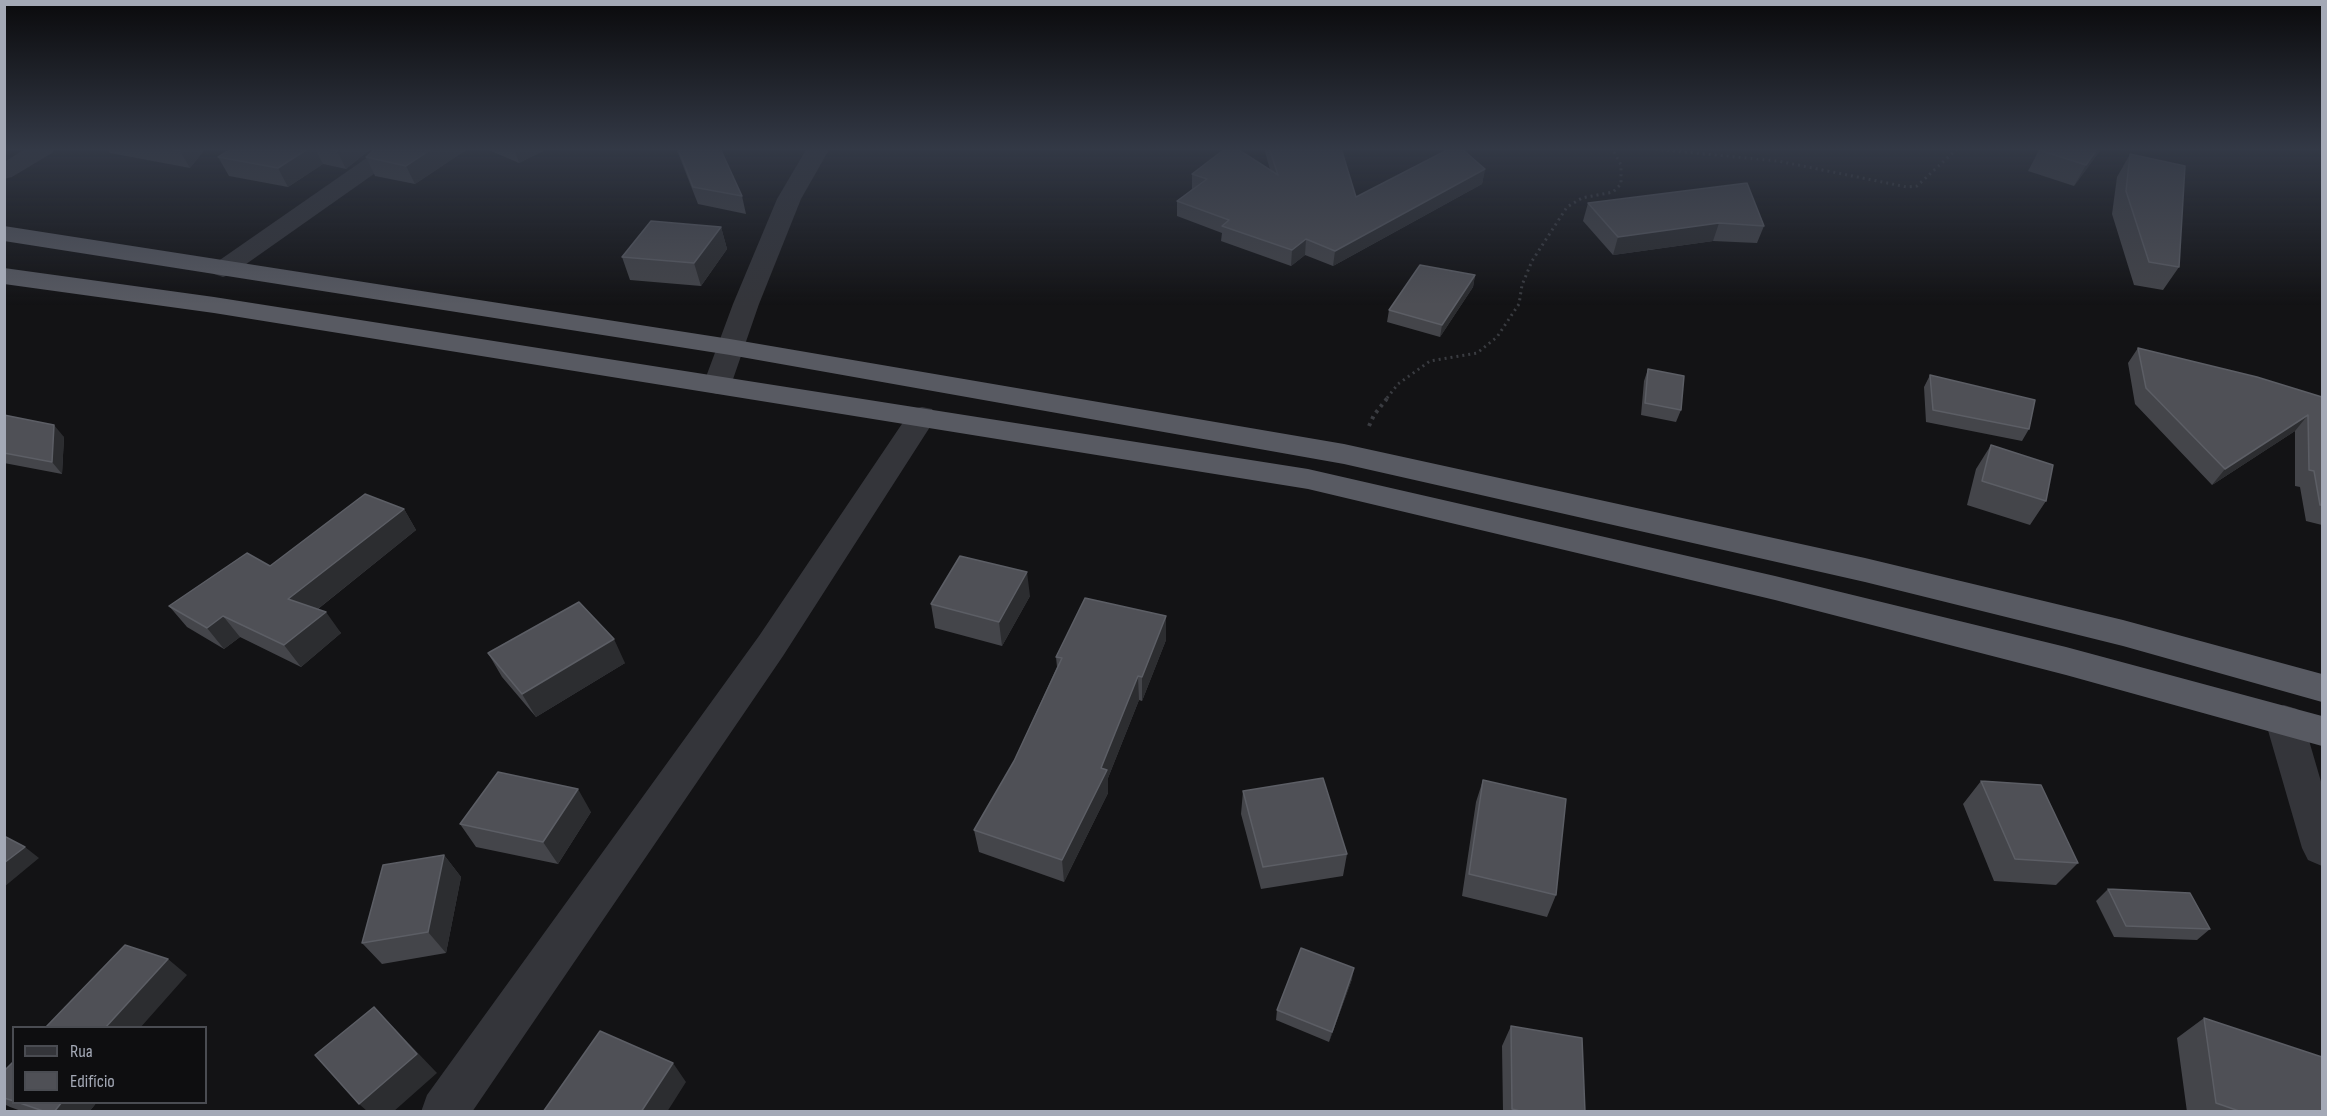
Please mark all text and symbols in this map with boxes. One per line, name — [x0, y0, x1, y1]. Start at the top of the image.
legend — [12, 1026, 207, 1104]
text: Rua — [70, 1041, 93, 1062]
text: Edifício — [70, 1071, 115, 1092]

